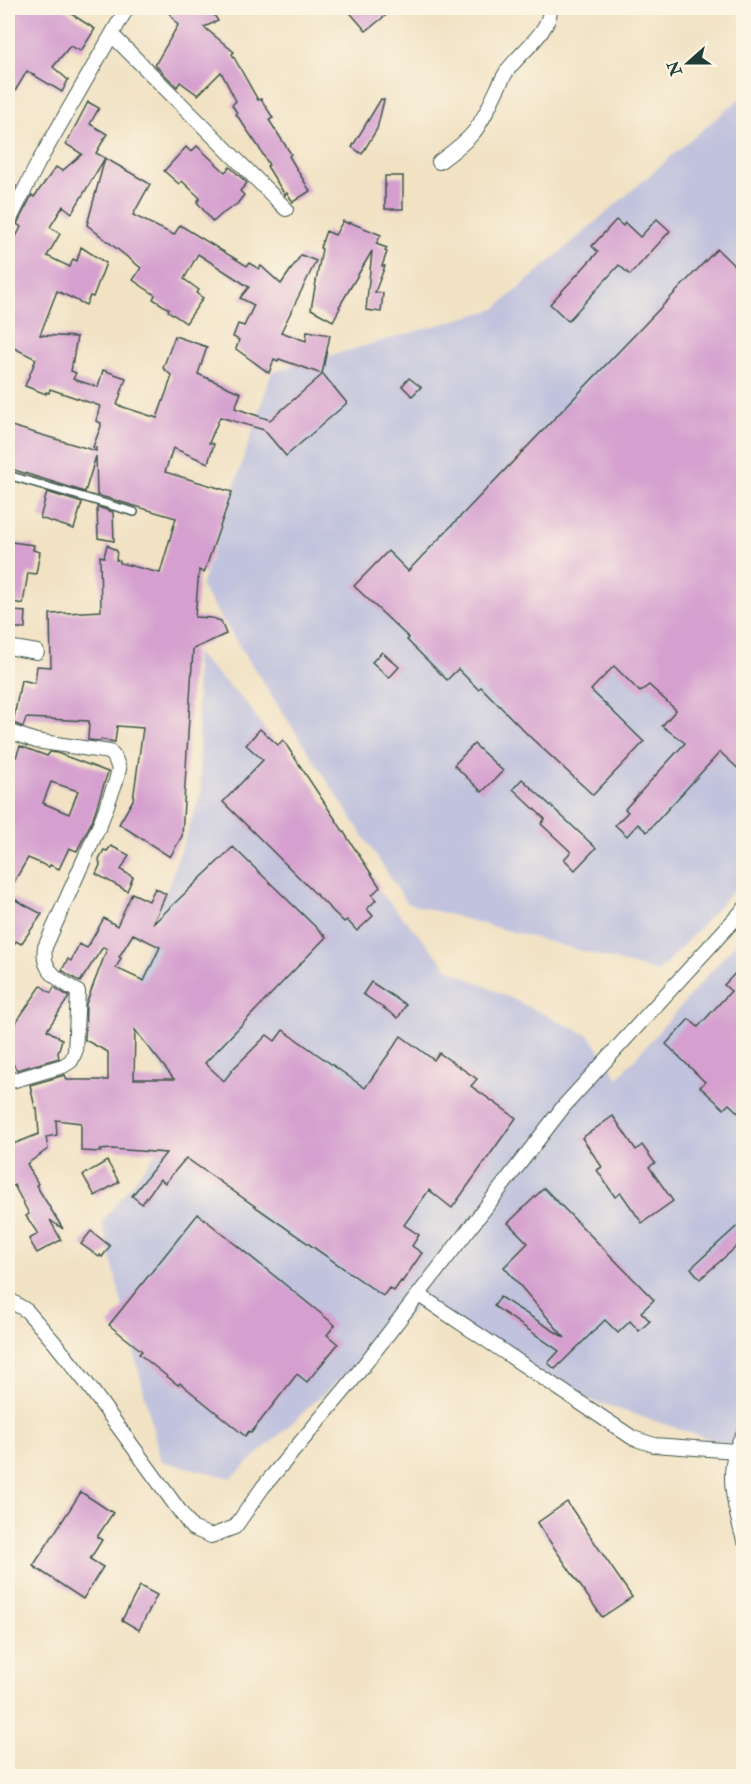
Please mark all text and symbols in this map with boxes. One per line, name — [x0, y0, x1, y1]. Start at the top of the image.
north arrow — [658, 33, 718, 93]
text: N — [663, 57, 687, 79]

